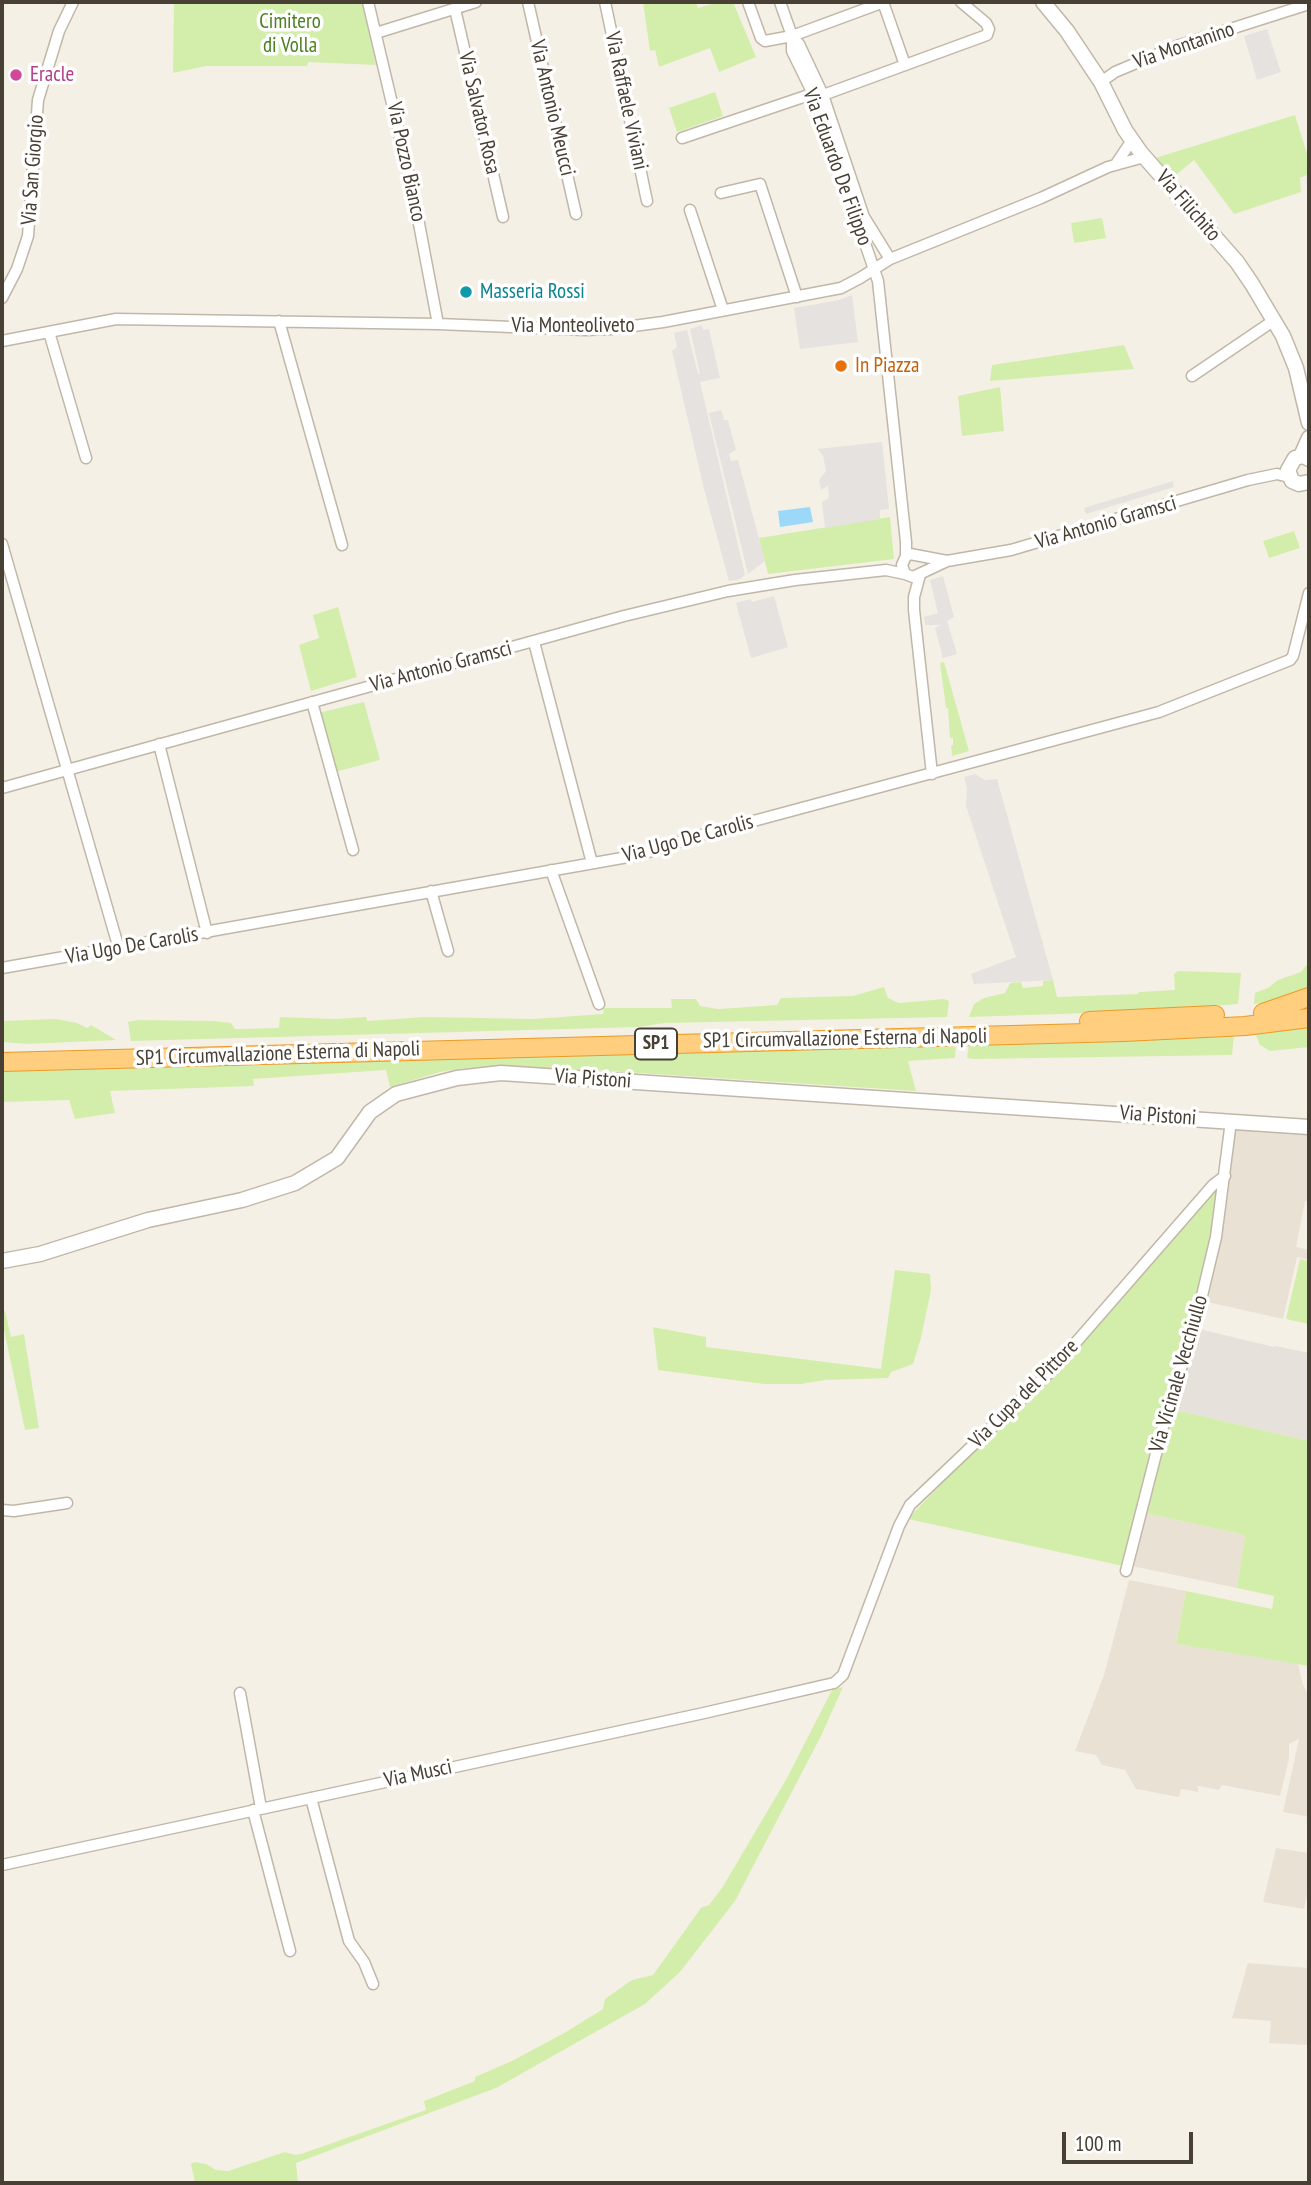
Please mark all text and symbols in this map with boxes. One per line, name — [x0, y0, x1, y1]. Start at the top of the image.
park label: Cimitero di Volla — [259, 9, 321, 59]
street label: Via Montanino — [1130, 17, 1238, 75]
street label: Via Raffaele Viviani — [599, 30, 653, 172]
street label: Via Antonio Meucci — [524, 38, 580, 178]
street label: Via Salvator Rosa — [453, 49, 505, 177]
place label: Eracle — [30, 62, 74, 88]
marker: Eracle — [8, 67, 24, 83]
street label: Via Eduardo De Filippo — [797, 85, 877, 249]
street label: Via Pozzo Bianco — [381, 100, 431, 224]
street label: Via San Giorgio — [17, 114, 49, 226]
street label: Via Filichito — [1150, 165, 1226, 247]
place label: Masseria Rossi — [480, 279, 585, 305]
marker: Masseria Rossi — [458, 284, 474, 300]
street label: Via Monteoliveto — [512, 313, 634, 339]
place label: In Piazza — [855, 353, 920, 379]
marker: In Piazza — [833, 358, 849, 374]
street label: Via Antonio Gramsci — [1033, 491, 1179, 555]
street label: Via Antonio Gramsci — [367, 636, 515, 698]
street label: Via Ugo De Carolis — [620, 809, 756, 869]
street label: Via Ugo De Carolis — [64, 922, 200, 970]
street label: SP1 Circumvallazione Esterna di Napoli — [703, 1024, 987, 1054]
road number: SP1 — [635, 1028, 677, 1060]
street label: SP1 Circumvallazione Esterna di Napoli — [135, 1036, 421, 1072]
street label: Via Pistoni — [554, 1064, 632, 1094]
street label: Via Pistoni — [1119, 1101, 1197, 1131]
street label: Via Vicinale Vecchiullo — [1144, 1292, 1214, 1456]
street label: Via Cupa del Pittore — [964, 1334, 1084, 1454]
street label: Via Musci — [382, 1755, 454, 1793]
scale bar — [1066, 2118, 1197, 2162]
text: 100 m — [1075, 2130, 1121, 2157]

